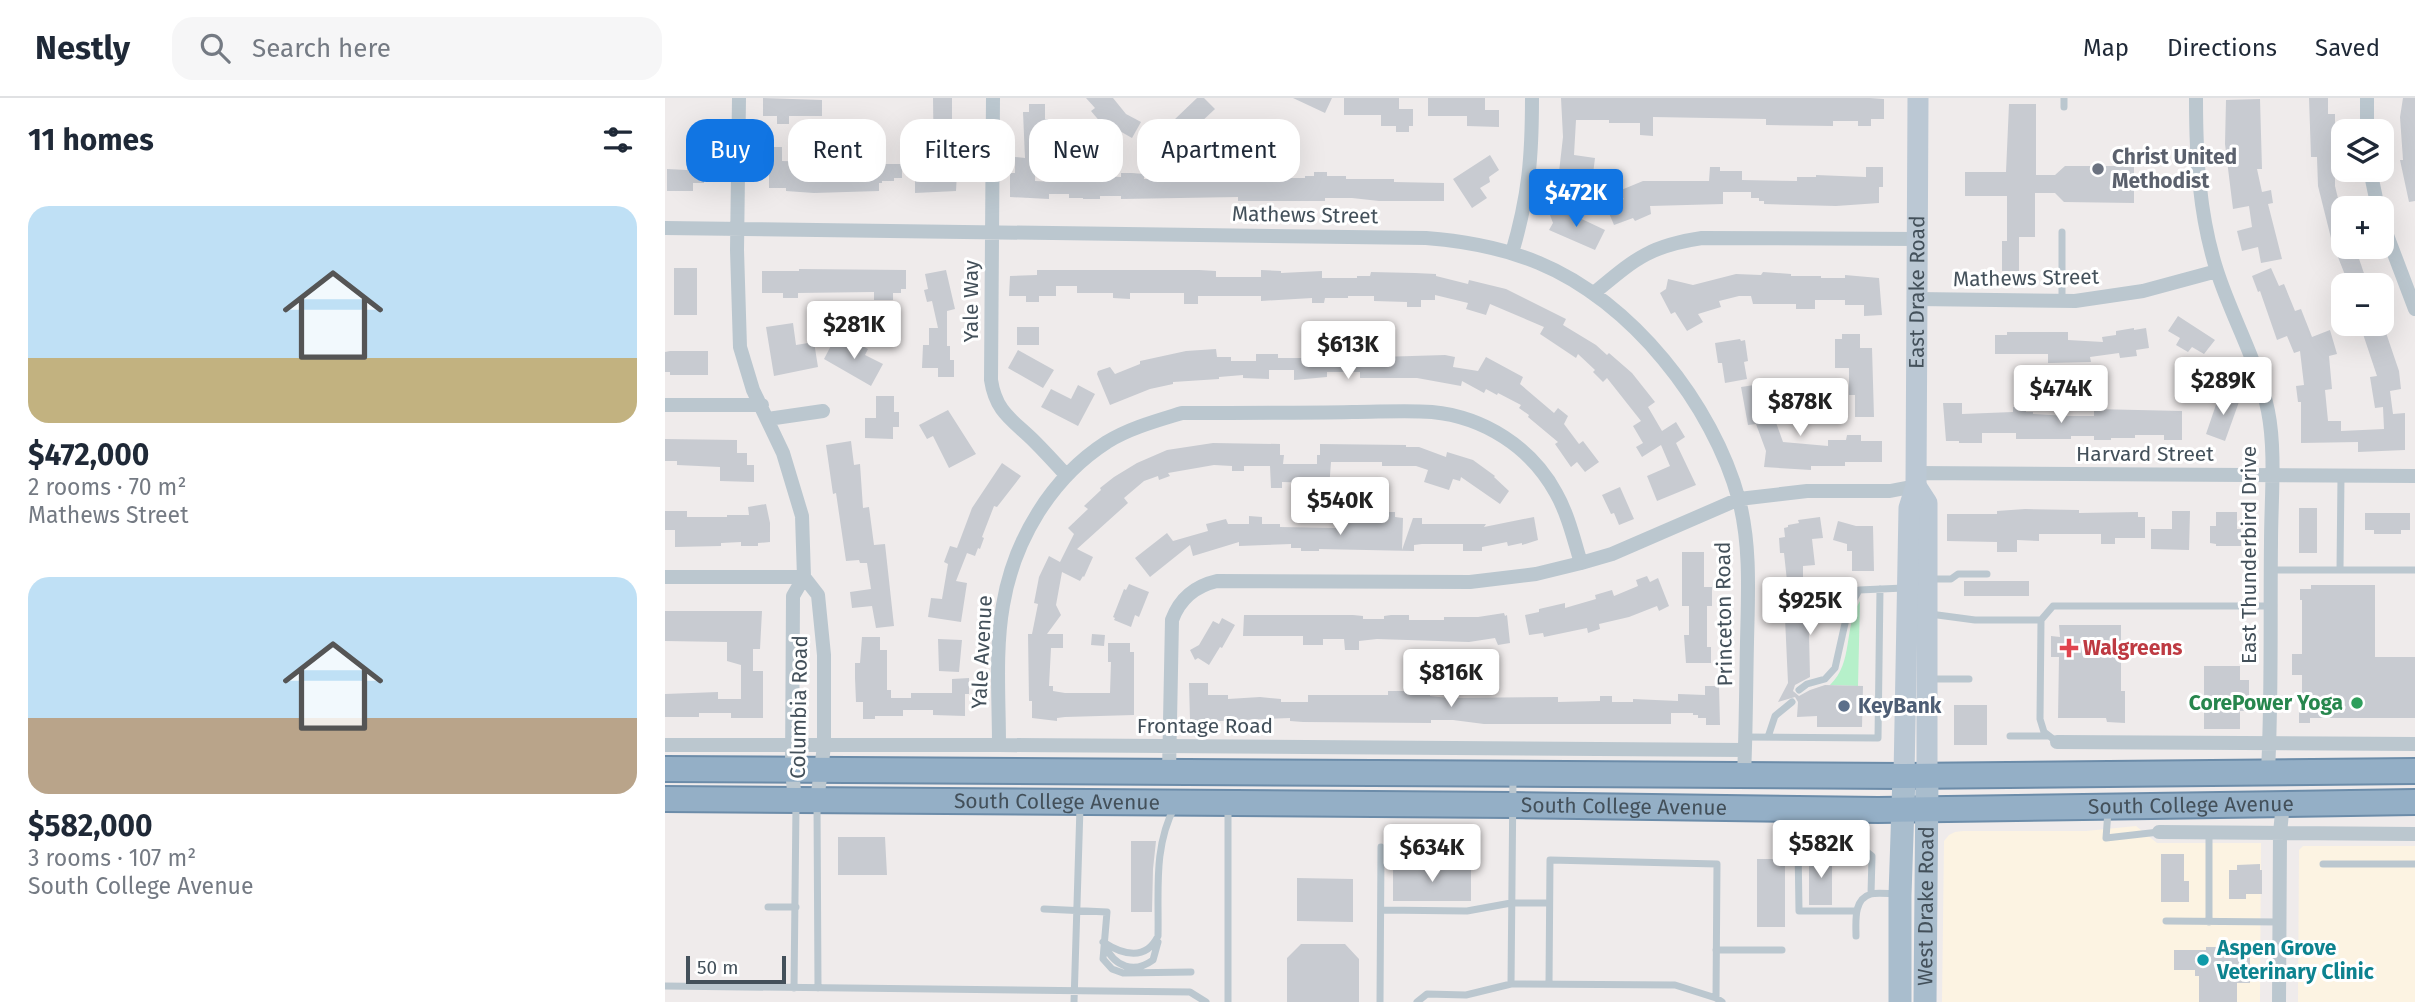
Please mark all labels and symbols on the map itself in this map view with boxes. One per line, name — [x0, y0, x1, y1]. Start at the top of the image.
place label: Christ United Methodist — [2112, 144, 2237, 194]
marker: Christ United Methodist — [2090, 161, 2106, 177]
pin: $472K — [1527, 170, 1625, 229]
street label: Mathews Street — [1232, 201, 1379, 229]
street label: East Drake Road — [1904, 215, 1930, 369]
street label: Yale Way — [958, 259, 984, 342]
street label: Mathews Street — [1953, 264, 2100, 292]
pin: $281K — [805, 302, 903, 361]
pin: $613K — [1299, 322, 1397, 381]
pin: $289K — [2174, 358, 2272, 417]
pin: $474K — [2012, 366, 2110, 425]
pin: $878K — [1751, 378, 1849, 438]
street label: Harvard Street — [2076, 441, 2214, 467]
street label: East Thunderbird Drive — [2236, 446, 2262, 664]
pin: $540K — [1291, 478, 1389, 537]
street label: Princeton Road — [1710, 541, 1738, 687]
pin: $925K — [1761, 578, 1859, 637]
street label: Yale Avenue — [966, 594, 998, 710]
street label: Columbia Road — [785, 635, 813, 779]
place label: Walgreens — [2083, 635, 2183, 661]
marker: Walgreens — [2061, 640, 2077, 656]
pin: $816K — [1402, 650, 1500, 709]
place label: CorePower Yoga — [2189, 690, 2343, 716]
place label: KeyBank — [1858, 693, 1942, 719]
marker: CorePower Yoga — [2349, 695, 2365, 711]
marker: KeyBank — [1836, 698, 1852, 714]
street label: Frontage Road — [1137, 713, 1273, 739]
street label: South College Avenue — [954, 788, 1160, 816]
street label: South College Avenue — [2088, 791, 2294, 820]
street label: South College Avenue — [1521, 792, 1727, 821]
pin: $582K — [1772, 820, 1870, 880]
pin: $634K — [1383, 824, 1481, 884]
street label: West Drake Road — [1912, 826, 1940, 986]
place label: Aspen Grove Veterinary Clinic — [2216, 935, 2374, 985]
marker: Aspen Grove Veterinary Clinic — [2195, 952, 2211, 968]
scale bar — [686, 953, 786, 985]

